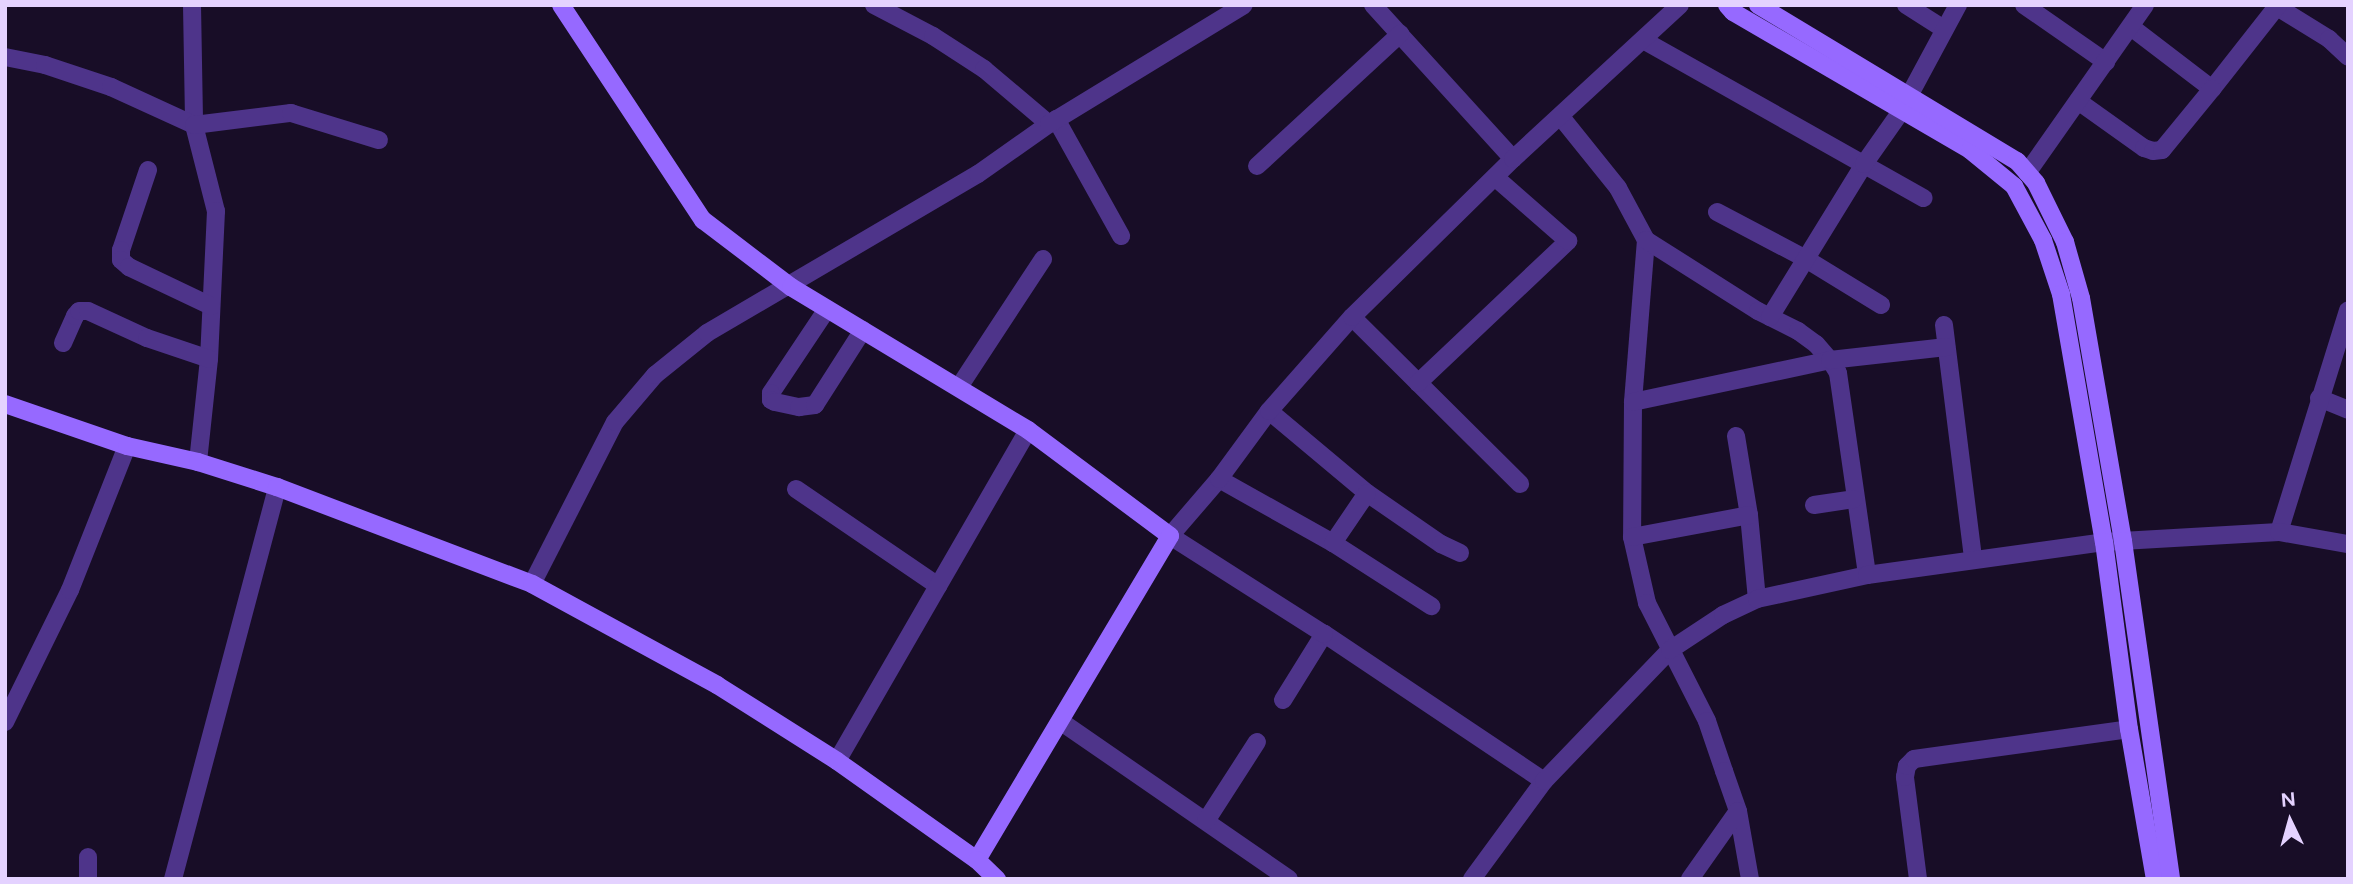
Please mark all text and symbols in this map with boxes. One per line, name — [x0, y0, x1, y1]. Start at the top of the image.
north arrow — [2255, 786, 2325, 856]
text: N — [2280, 787, 2296, 812]

